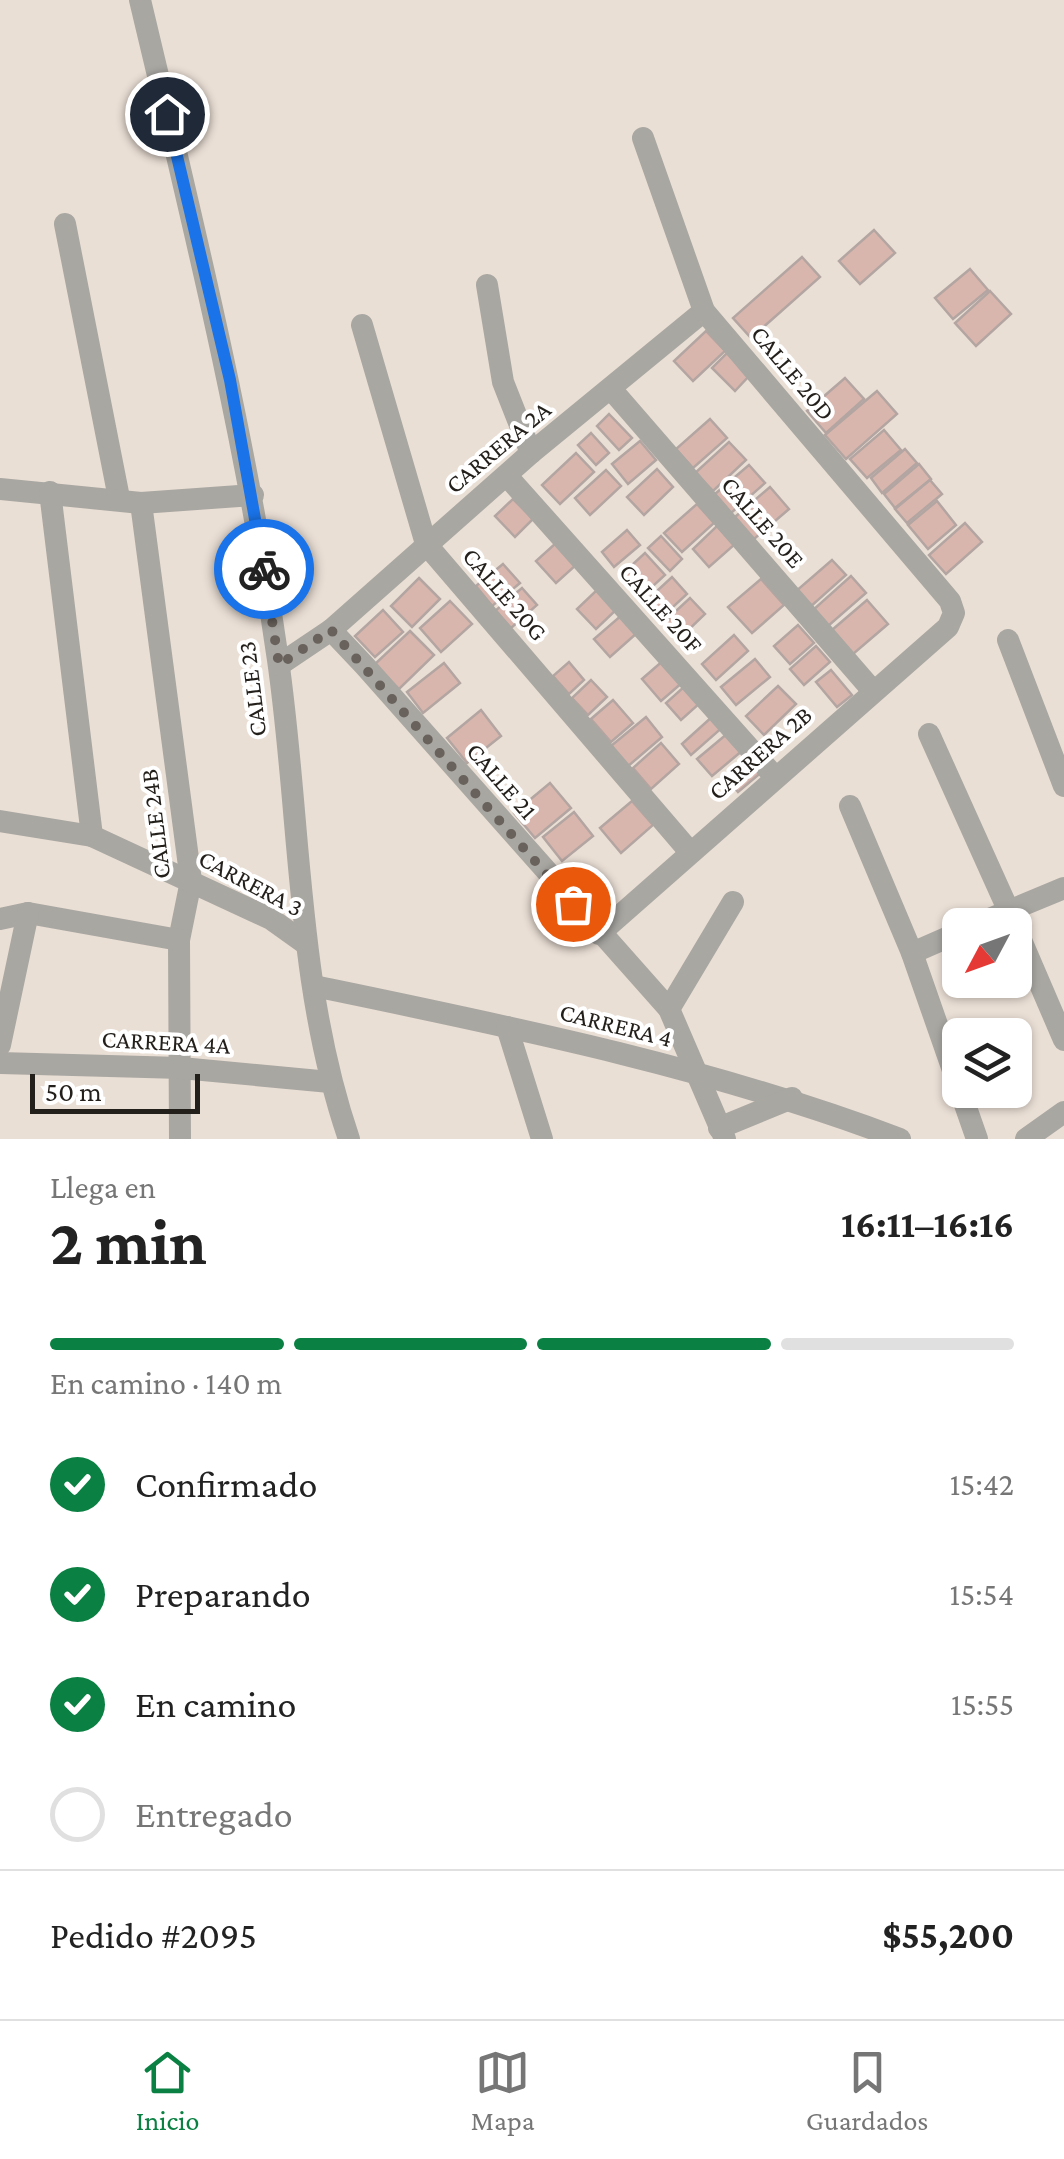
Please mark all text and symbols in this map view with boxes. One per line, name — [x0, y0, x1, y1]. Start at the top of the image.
pin — [125, 72, 210, 157]
icon: home — [140, 87, 195, 142]
street label: CALLE 20D — [746, 320, 840, 426]
street label: CARRERA 2A — [440, 395, 556, 499]
street label: CALLE 20E — [716, 471, 810, 573]
courier — [214, 519, 314, 619]
icon: bike — [237, 542, 292, 597]
street label: CALLE 20G — [457, 542, 553, 646]
street label: CALLE 20F — [614, 558, 708, 658]
street label: CALLE 23 — [233, 640, 271, 738]
street label: CARRERA 2B — [703, 701, 817, 805]
street label: CALLE 21 — [462, 737, 542, 825]
street label: CALLE 24B — [135, 768, 175, 880]
street label: CARRERA 3 — [194, 844, 308, 922]
pin — [531, 862, 616, 947]
icon: bag — [546, 877, 601, 932]
north arrow — [942, 908, 1032, 998]
map controls — [942, 908, 1032, 1108]
street label: CARRERA 4 — [557, 998, 675, 1052]
button: layers — [942, 1018, 1032, 1108]
street label: CARRERA 4A — [101, 1025, 232, 1059]
scale bar — [30, 1069, 200, 1114]
text: 50 m — [45, 1076, 102, 1107]
text: Llega en — [50, 1169, 156, 1205]
text: 16:11–16:16 — [841, 1203, 1014, 1245]
text: 2 min — [50, 1206, 207, 1278]
text: En camino · 140 m — [50, 1365, 282, 1401]
icon: check — [50, 1457, 105, 1512]
text: Confirmado — [135, 1463, 317, 1505]
text: 15:42 — [950, 1466, 1014, 1502]
icon: check — [50, 1567, 105, 1622]
text: Preparando — [135, 1573, 311, 1615]
text: 15:54 — [950, 1576, 1014, 1612]
icon: check — [50, 1677, 105, 1732]
text: En camino — [135, 1683, 296, 1725]
text: 15:55 — [951, 1686, 1014, 1722]
text: Entregado — [135, 1793, 293, 1835]
text: Pedido #2095 — [50, 1914, 257, 1956]
text: $55,200 — [882, 1914, 1014, 1956]
tab: Inicio — [136, 2045, 199, 2136]
tab: Mapa — [471, 2045, 535, 2136]
tab: Guardados — [806, 2045, 928, 2136]

